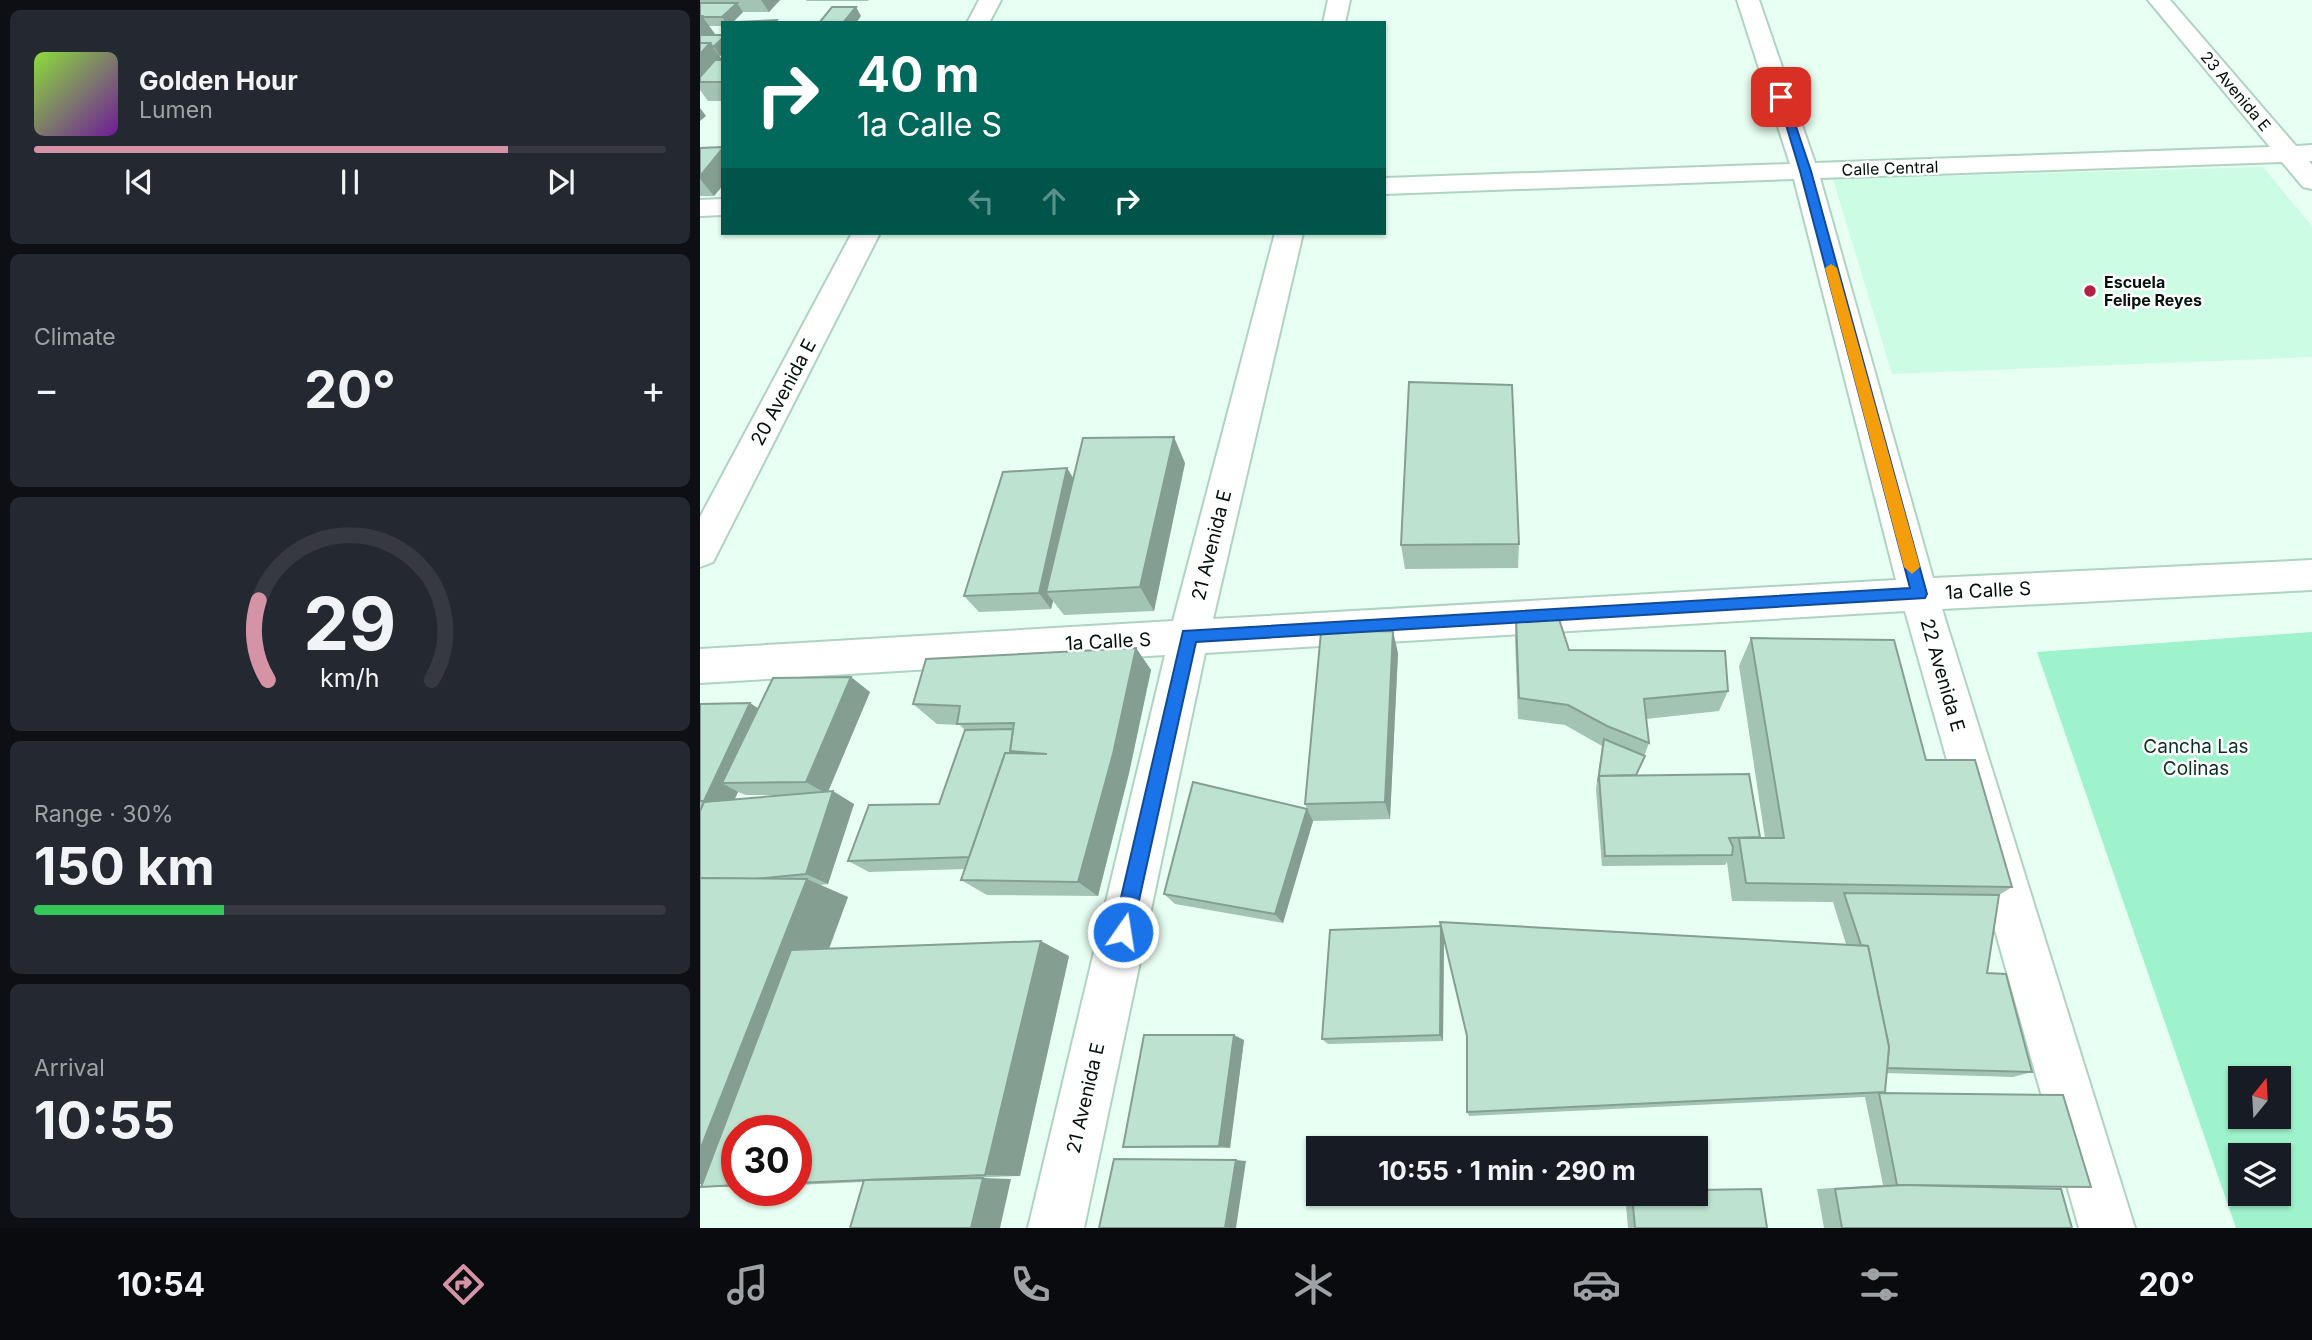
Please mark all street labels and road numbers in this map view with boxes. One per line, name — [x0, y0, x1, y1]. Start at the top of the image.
street label: 23 Avenida E — [2197, 47, 2275, 135]
street label: Calle Central — [1841, 156, 1939, 180]
street label: 20 Avenida E — [746, 335, 821, 449]
street label: 21 Avenida E — [1187, 488, 1236, 603]
street label: 1a Calle S — [1944, 577, 2032, 604]
street label: 22 Avenida E — [1915, 616, 1970, 734]
street label: 1a Calle S — [1064, 628, 1152, 655]
street label: 21 Avenida E — [1062, 1041, 1109, 1156]

